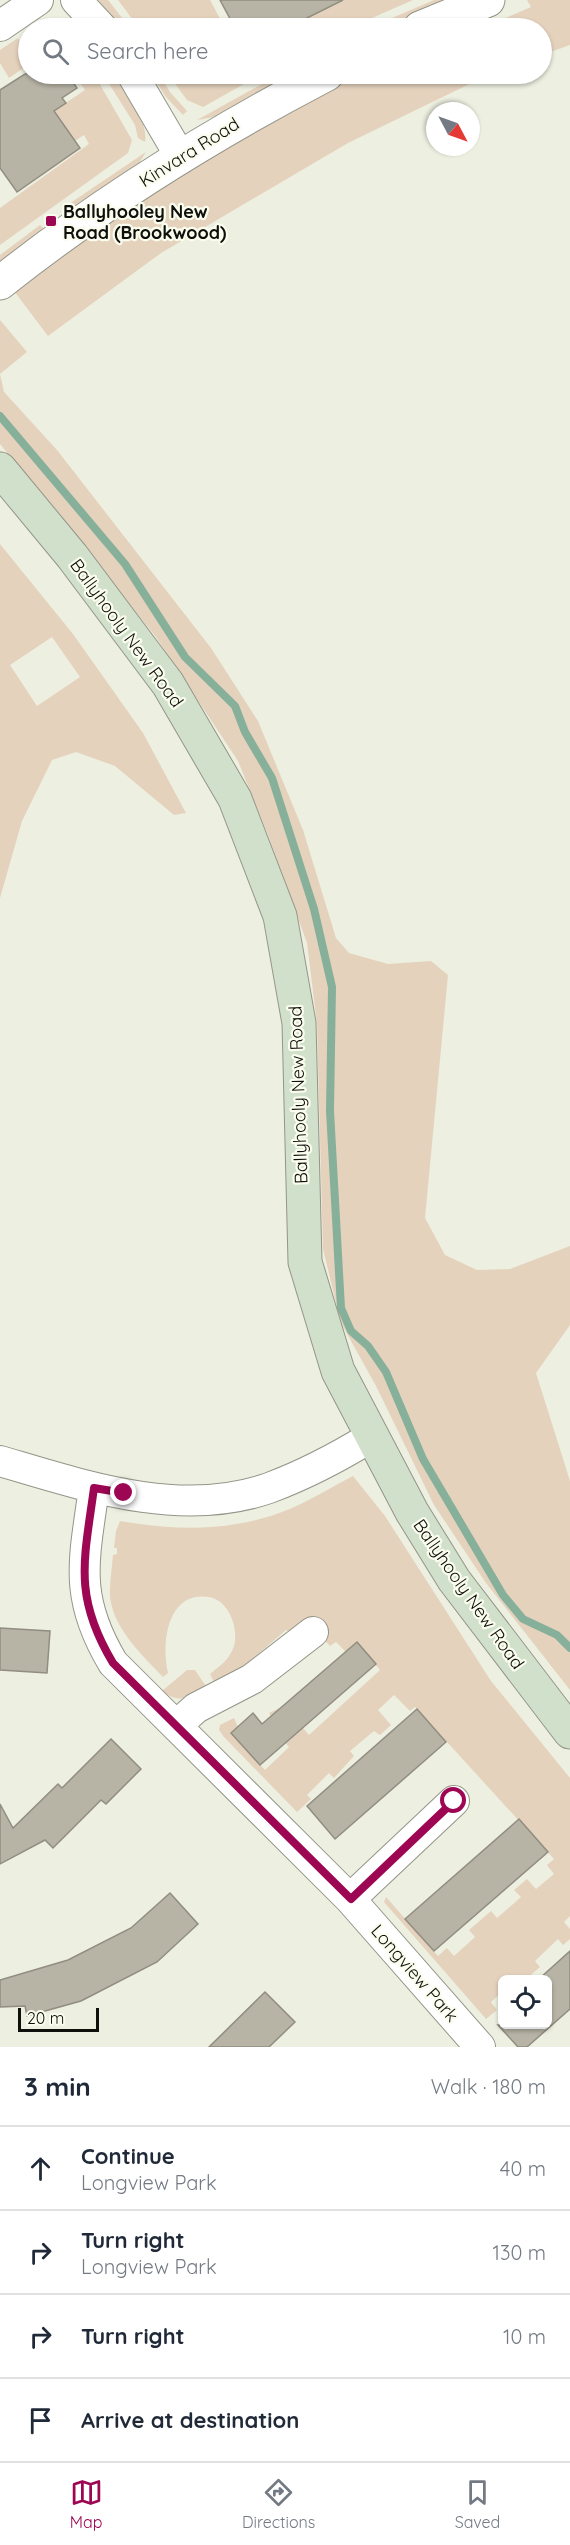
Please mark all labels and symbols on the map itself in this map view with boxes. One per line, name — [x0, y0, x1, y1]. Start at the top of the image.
north arrow — [426, 102, 480, 156]
street label: Kinvara Road — [135, 112, 243, 192]
place label: Ballyhooley New Road (Brookwood) — [63, 200, 227, 244]
marker: Ballyhooley New Road (Brookwood) — [44, 214, 58, 228]
street label: Ballyhooly New Road — [65, 554, 189, 712]
street label: Ballyhooly New Road — [283, 1006, 313, 1184]
route end — [110, 1479, 136, 1505]
street label: Ballyhooly New Road — [408, 1514, 530, 1674]
route start — [440, 1787, 466, 1813]
street label: Longview Park — [366, 1919, 464, 2027]
scale bar — [18, 2005, 99, 2032]

